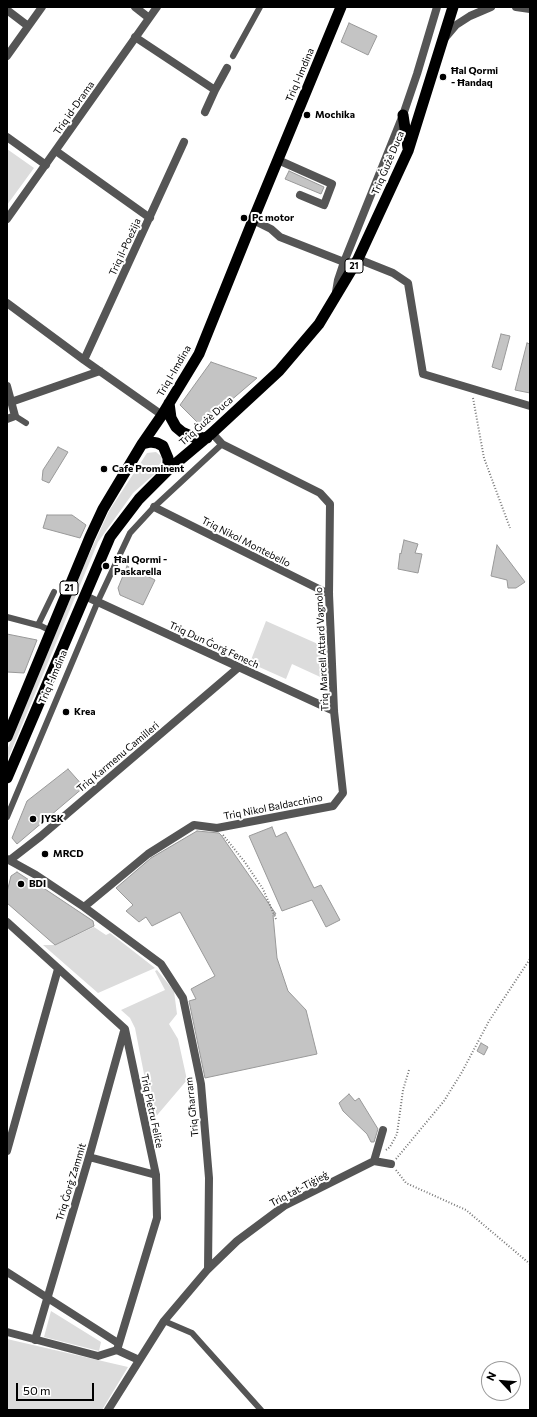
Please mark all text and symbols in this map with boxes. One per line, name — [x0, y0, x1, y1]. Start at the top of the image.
street label: Triq l-Imdina — [283, 46, 317, 104]
place label: Ħal Qormi - Ħandaq — [451, 65, 498, 88]
marker: Ħal Qormi - Ħandaq — [438, 72, 448, 82]
street label: Triq id-Drama — [51, 79, 97, 137]
place label: Mochika — [315, 109, 355, 121]
marker: Mochika — [302, 110, 312, 120]
street label: Triq Ġużè Duca — [369, 129, 407, 197]
place label: Pc motor — [252, 212, 294, 224]
marker: Pc motor — [239, 213, 249, 223]
street label: Triq il-Poeżija — [106, 216, 144, 278]
road number: 21 — [345, 259, 363, 273]
street label: Triq l-Imdina — [154, 343, 194, 399]
street label: Triq Ġużè Duca — [177, 394, 235, 448]
place label: Cafe Prominent — [112, 463, 184, 475]
marker: Cafe Prominent — [99, 464, 109, 474]
street label: Triq Nikol Montebello — [199, 514, 293, 570]
place label: Ħal Qormi - Paskarella — [114, 554, 167, 578]
marker: Ħal Qormi - Paskarella — [101, 561, 111, 571]
road number: 21 — [60, 581, 78, 595]
street label: Triq Marcell Attard Vagnolo — [313, 587, 331, 711]
street label: Triq Dun Ġorġ Fenech — [167, 619, 261, 671]
street label: Triq l-Imdina — [36, 648, 70, 706]
place label: Krea — [74, 706, 96, 718]
marker: Krea — [61, 707, 71, 717]
street label: Triq Karmenu Camilleri — [75, 719, 161, 795]
street label: Triq Nikol Baldacchino — [222, 791, 324, 823]
place label: JYSK — [41, 813, 64, 825]
marker: JYSK — [28, 814, 38, 824]
place label: MRCD — [53, 848, 83, 860]
marker: MRCD — [40, 849, 50, 859]
place label: BDI — [29, 878, 46, 890]
marker: BDI — [16, 879, 26, 889]
street label: Triq Pietru Feliċe — [138, 1073, 166, 1149]
street label: Triq Għarram — [183, 1077, 201, 1137]
street label: Triq Ġorġ Zammit — [53, 1142, 89, 1222]
street label: Triq tat-Tiġieġ — [268, 1169, 330, 1209]
north arrow — [481, 1361, 521, 1401]
text: N — [483, 1369, 498, 1383]
scale bar — [18, 1375, 96, 1401]
text: 50 m — [23, 1383, 51, 1397]

